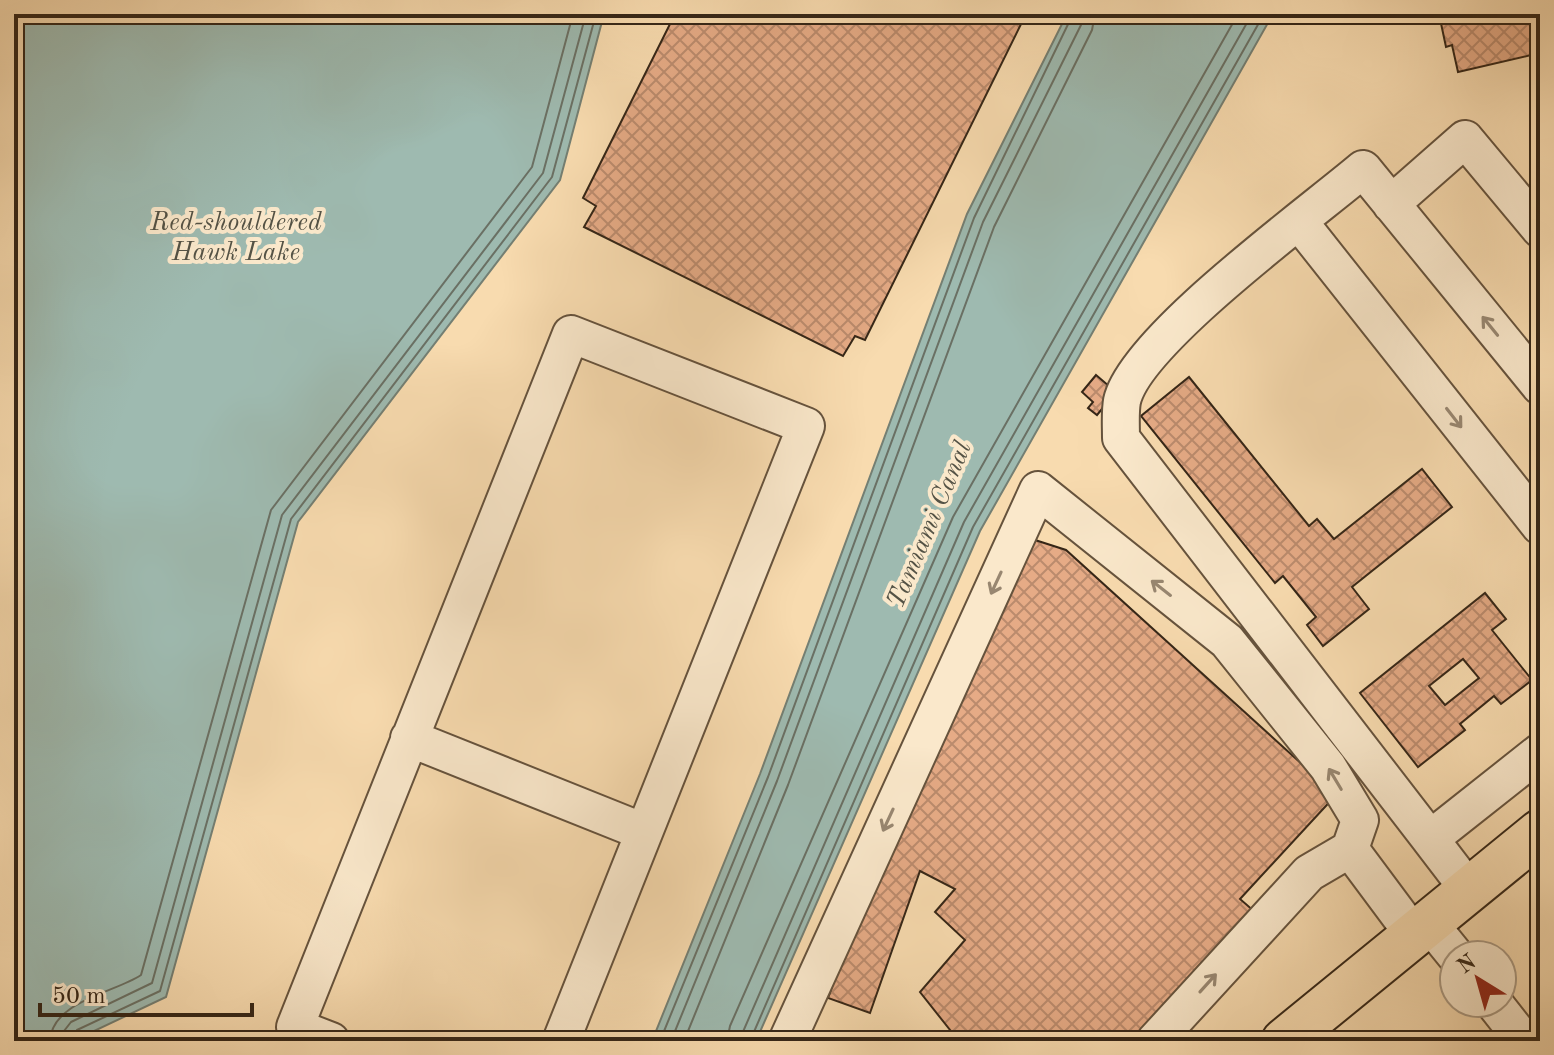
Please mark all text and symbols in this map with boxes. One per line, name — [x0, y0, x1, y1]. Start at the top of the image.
water label: Red-shouldered Hawk Lake — [149, 210, 322, 266]
one-way arrow — [1481, 316, 1499, 337]
one-way arrow — [1446, 407, 1463, 428]
water label: Tamiami Canal — [883, 437, 977, 612]
one-way arrow — [987, 570, 1002, 595]
one-way arrow — [1151, 580, 1172, 598]
one-way arrow — [1327, 768, 1343, 791]
one-way arrow — [879, 807, 894, 831]
north arrow — [1438, 939, 1518, 1019]
text: N — [1454, 951, 1481, 978]
scale bar — [40, 967, 252, 1017]
one-way arrow — [1199, 974, 1217, 994]
text: 50 m — [52, 985, 106, 1009]

